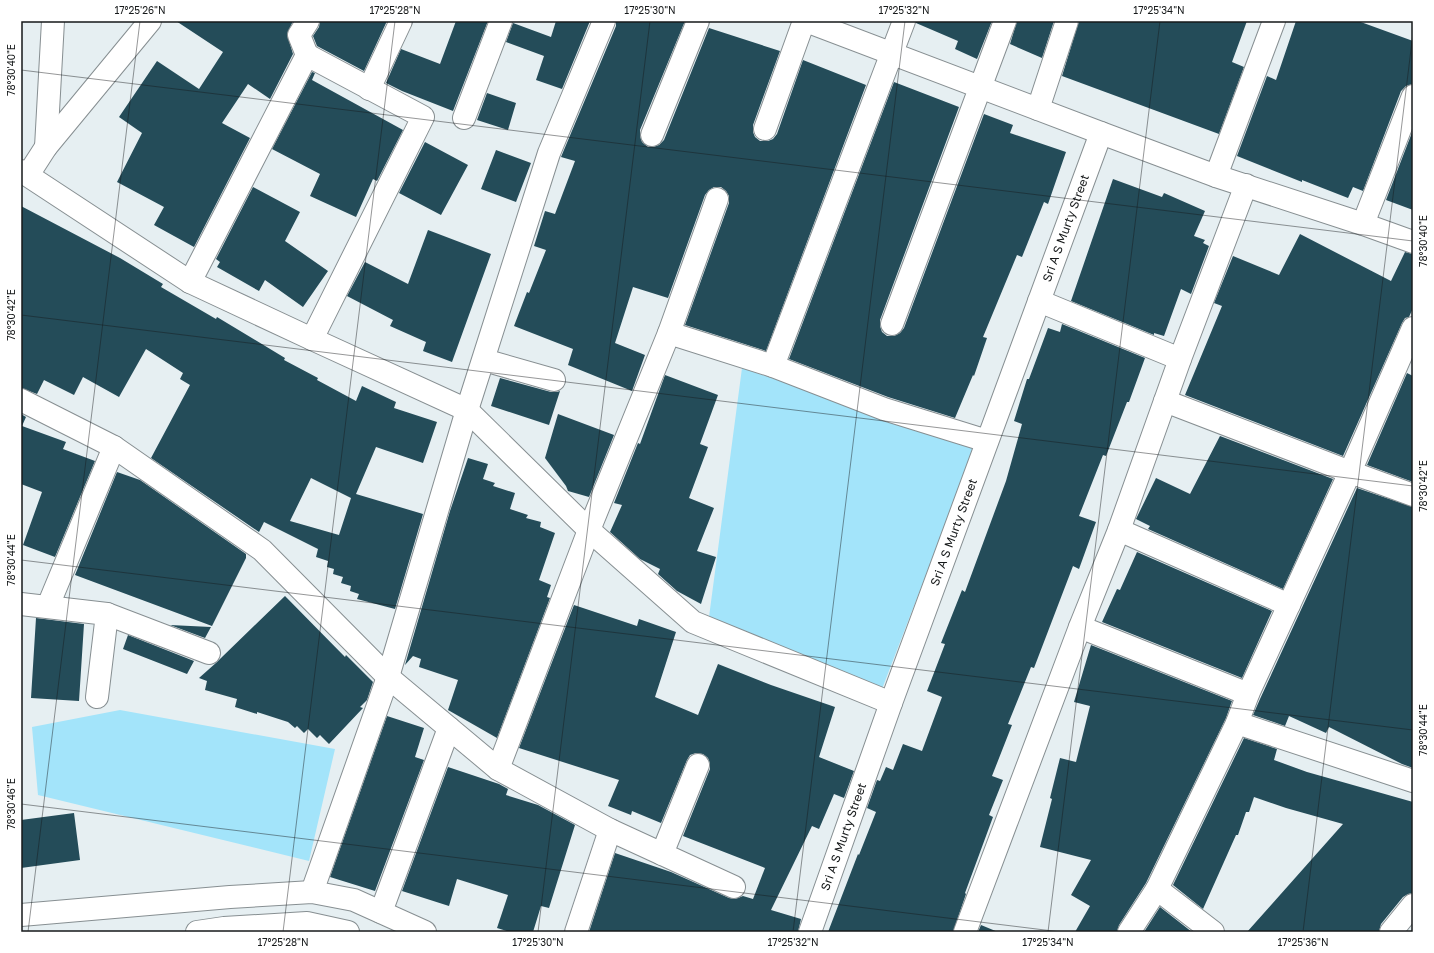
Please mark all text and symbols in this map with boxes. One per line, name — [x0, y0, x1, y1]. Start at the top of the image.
text: 17°25'26"N — [114, 4, 166, 16]
text: 17°25'28"N — [369, 4, 421, 16]
text: 17°25'30"N — [624, 4, 676, 16]
text: 17°25'32"N — [879, 4, 930, 16]
text: 17°25'34"N — [1133, 4, 1185, 16]
text: 78°30'40"E — [5, 44, 17, 96]
street label: Sri A S Murty Street — [1039, 172, 1092, 284]
text: 78°30'40"E — [1417, 215, 1429, 267]
text: 78°30'42"E — [5, 289, 17, 341]
text: 78°30'42"E — [1417, 460, 1429, 512]
street label: Sri A S Murty Street — [927, 476, 980, 588]
text: 78°30'44"E — [5, 534, 17, 586]
text: 78°30'44"E — [1417, 704, 1429, 756]
text: 78°30'46"E — [5, 778, 17, 830]
street label: Sri A S Murty Street — [817, 781, 869, 893]
text: 17°25'28"N — [257, 936, 309, 948]
text: 17°25'30"N — [512, 936, 564, 948]
text: 17°25'32"N — [768, 936, 819, 948]
text: 17°25'34"N — [1022, 936, 1074, 948]
text: 17°25'36"N — [1277, 936, 1329, 948]

